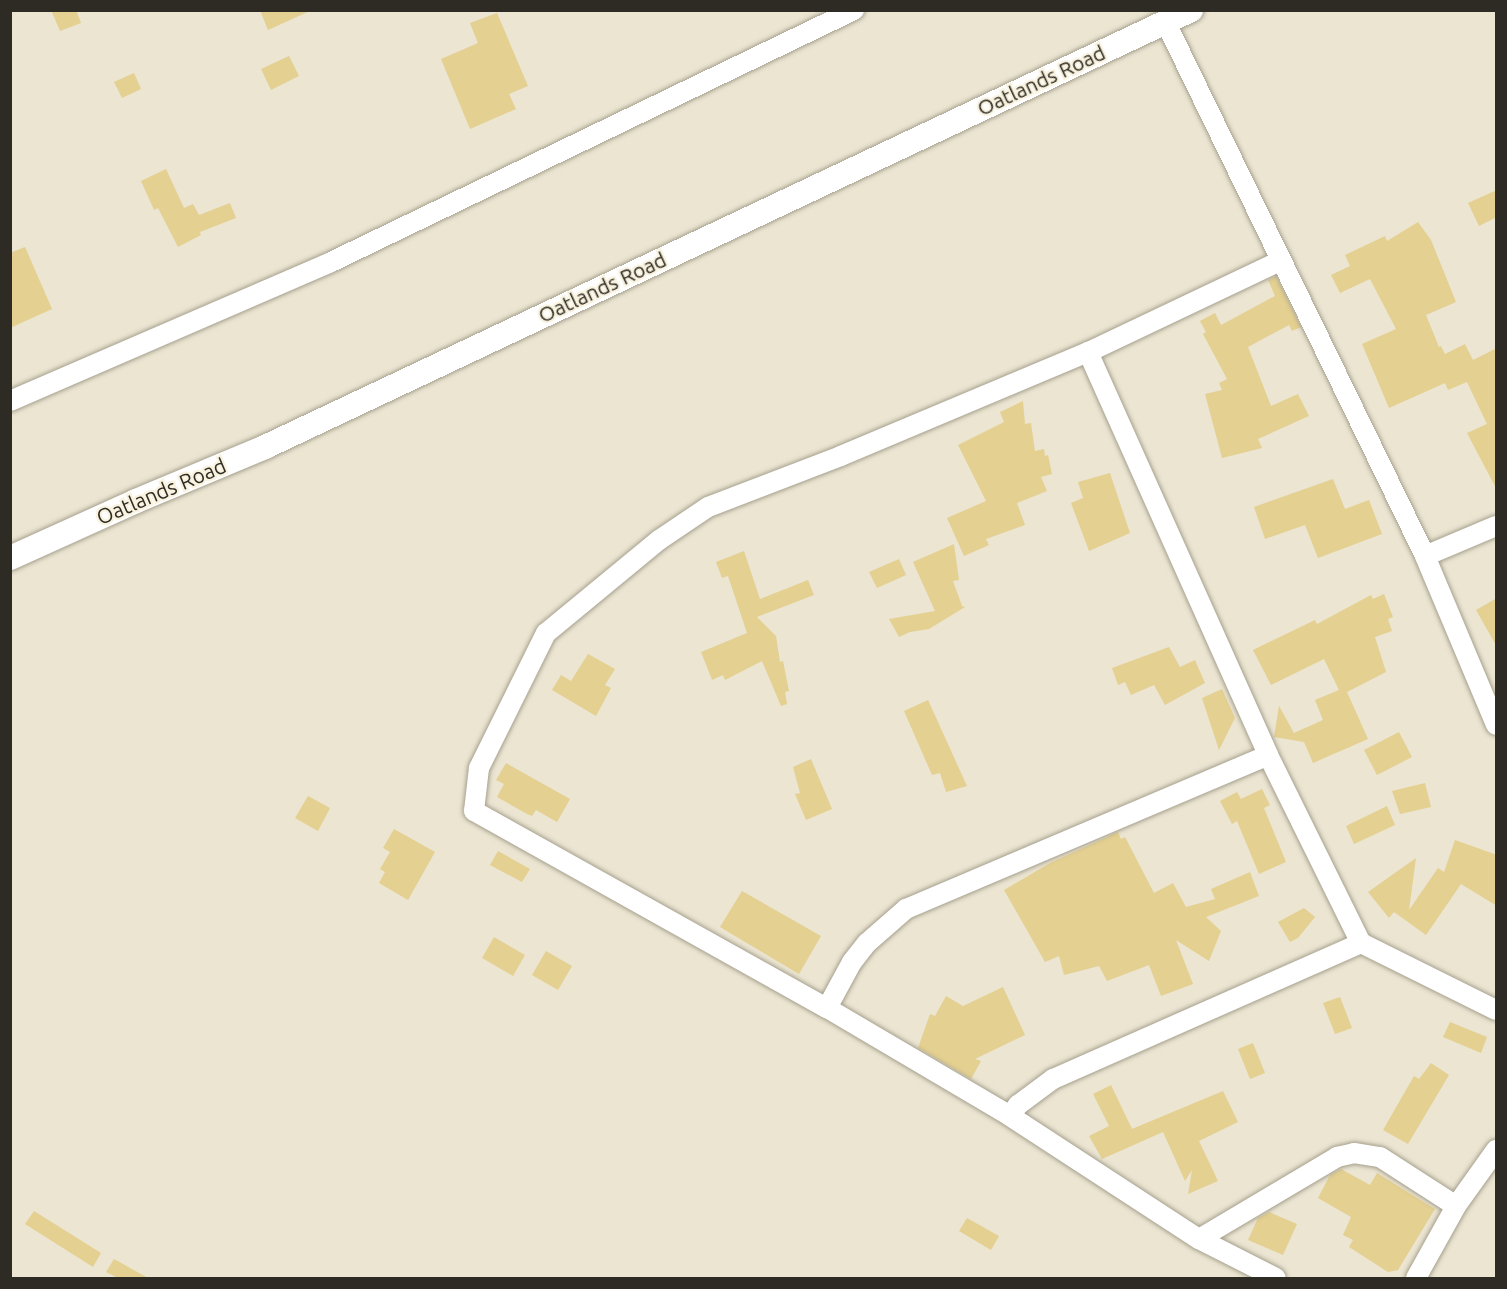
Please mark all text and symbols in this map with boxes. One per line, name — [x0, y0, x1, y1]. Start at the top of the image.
street label: Oatlands Road — [973, 39, 1109, 121]
street label: Oatlands Road — [534, 246, 670, 328]
street label: Oatlands Road — [92, 452, 230, 530]

